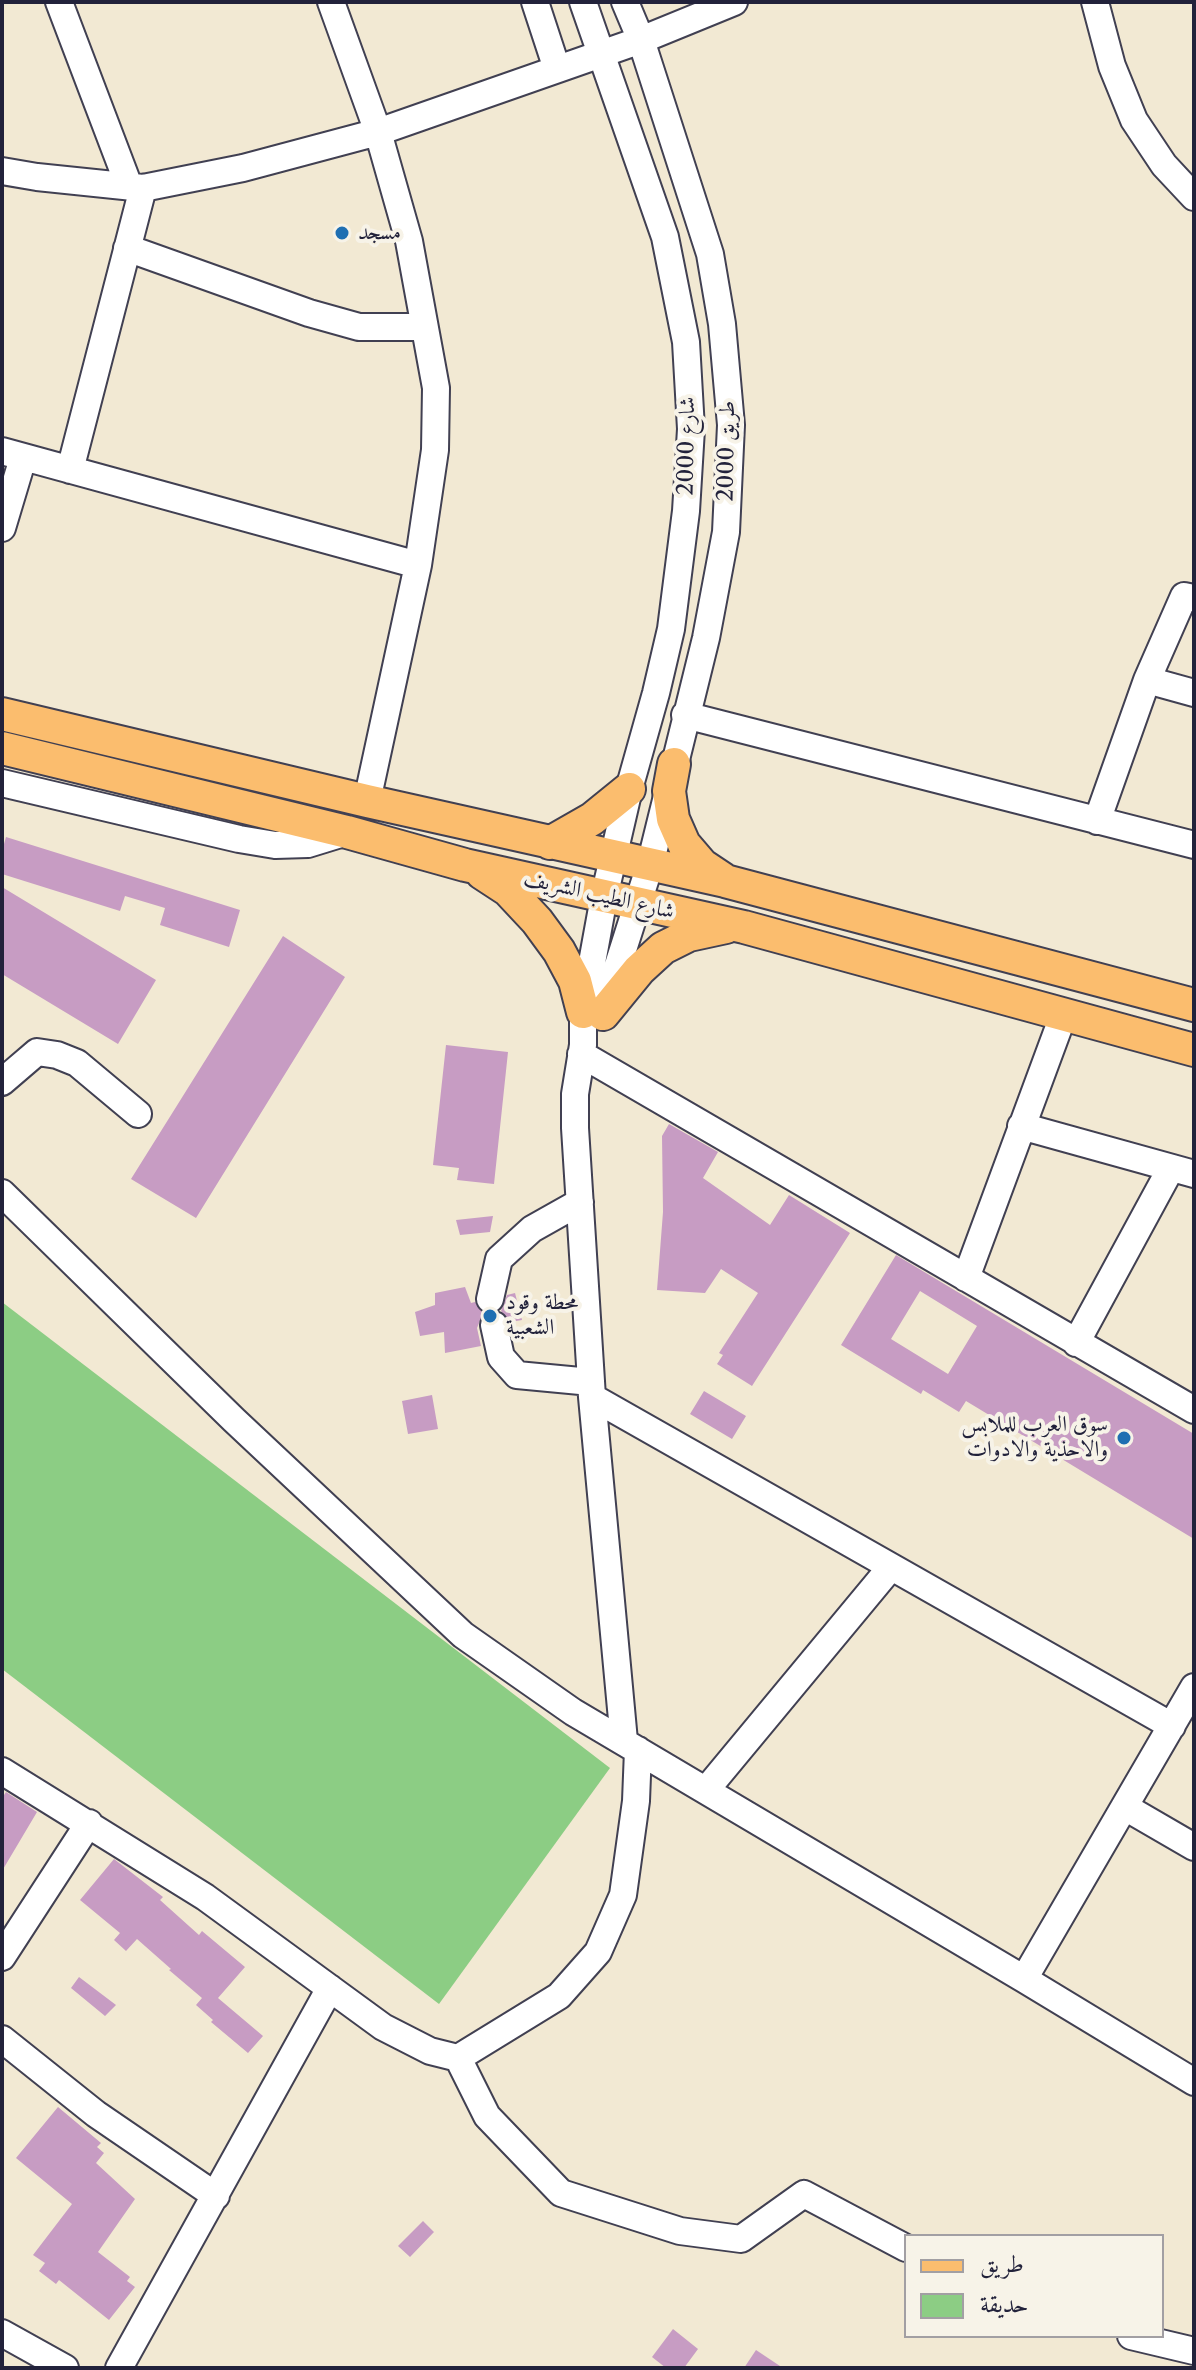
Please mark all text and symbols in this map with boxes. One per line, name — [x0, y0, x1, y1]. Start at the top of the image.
place label: مسجد — [358, 220, 401, 246]
marker: مسجد — [333, 224, 351, 242]
street label: شارع 2000 — [673, 397, 701, 495]
street label: طريق 2000 — [713, 400, 741, 502]
street label: شارع الطيب الشريف — [521, 865, 677, 925]
place label: محطة وقود الشعبية — [506, 1290, 578, 1342]
marker: محطة وقود الشعبية — [481, 1307, 499, 1325]
place label: سوق العرب للملابس والاحذية والادوات — [961, 1412, 1108, 1464]
marker: سوق العرب للملابس والاحذية والادوات — [1115, 1429, 1133, 1447]
legend — [904, 2234, 1164, 2338]
text: طريق — [980, 2249, 1024, 2278]
text: حديقة — [980, 2289, 1029, 2318]

